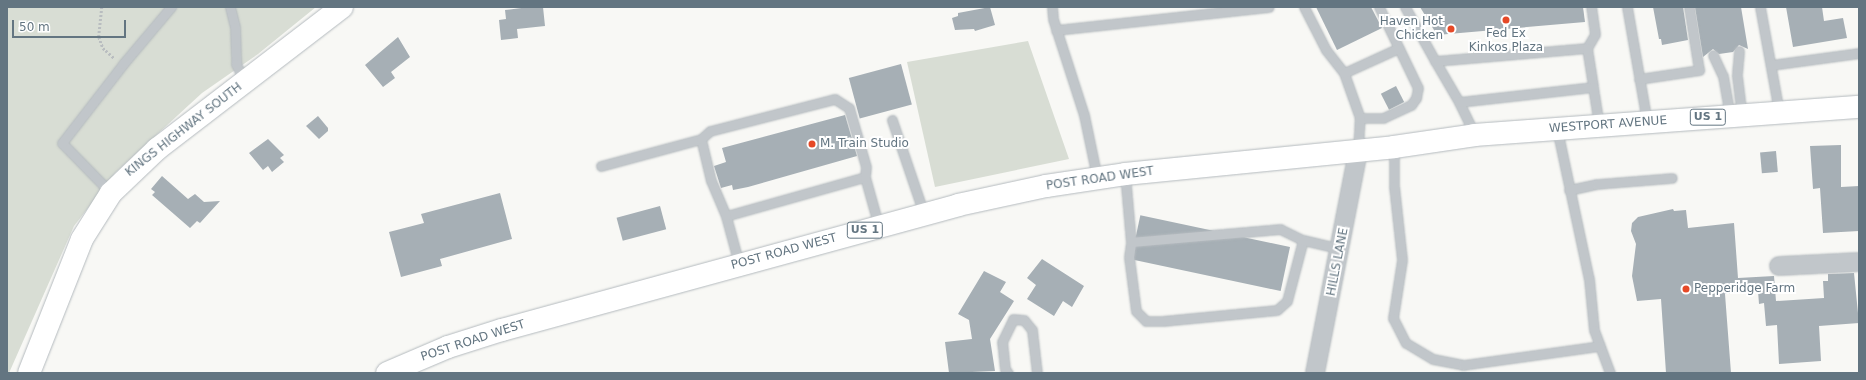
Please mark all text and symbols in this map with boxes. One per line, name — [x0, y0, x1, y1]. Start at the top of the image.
scale bar — [14, 12, 128, 38]
place label: Haven Hot Chicken — [1380, 15, 1443, 43]
marker: Fed Ex Kinkos Plaza — [1501, 15, 1511, 25]
text: 50 m — [19, 20, 50, 34]
marker: Haven Hot Chicken — [1446, 24, 1456, 34]
place label: Fed Ex Kinkos Plaza — [1469, 27, 1543, 55]
street label: KINGS HIGHWAY SOUTH — [123, 80, 245, 180]
road number: US 1 — [1689, 108, 1727, 126]
street label: WESTPORT AVENUE — [1549, 114, 1667, 136]
place label: M. Train Studio — [820, 137, 909, 151]
marker: M. Train Studio — [807, 139, 817, 149]
street label: POST ROAD WEST — [1045, 164, 1155, 194]
road number: US 1 — [846, 221, 884, 239]
street label: HILLS LANE — [1324, 227, 1352, 297]
street label: POST ROAD WEST — [730, 231, 838, 273]
place label: Pepperidge Farm — [1694, 282, 1795, 296]
marker: Pepperidge Farm — [1681, 284, 1691, 294]
street label: POST ROAD WEST — [419, 317, 527, 365]

